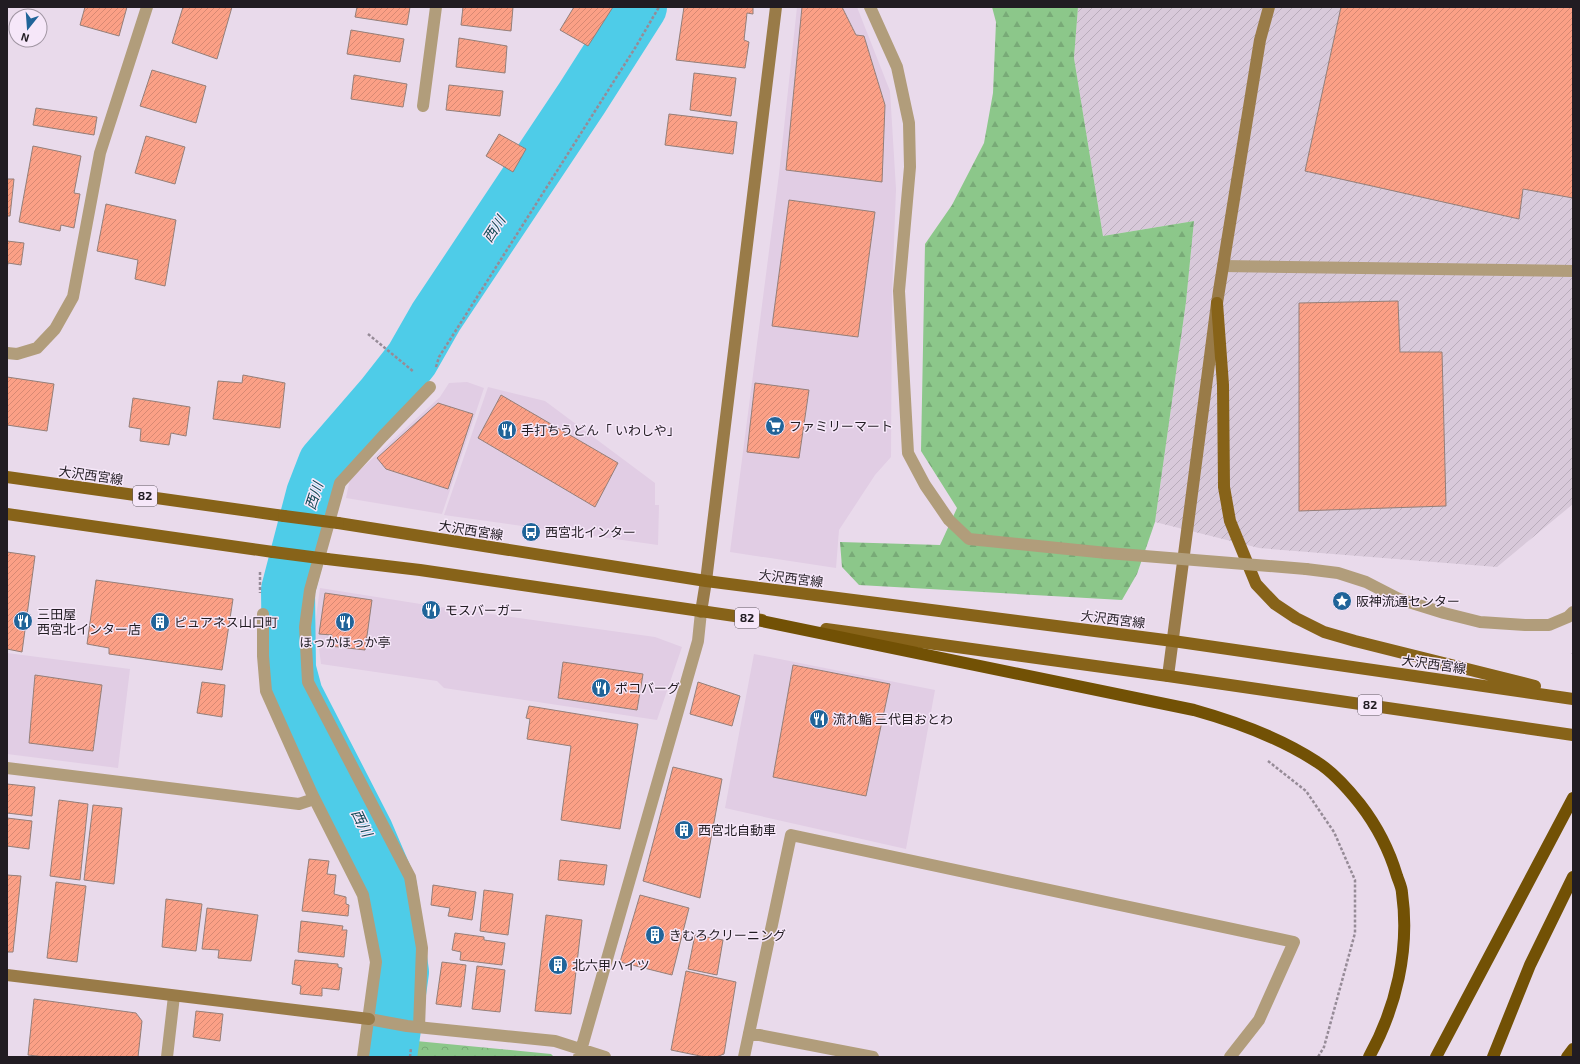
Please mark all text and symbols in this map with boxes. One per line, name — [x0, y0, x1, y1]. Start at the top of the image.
north arrow — [8, 8, 48, 48]
text: N — [19, 31, 31, 45]
water label: 西川 — [479, 211, 509, 245]
supermarket icon: ファミリーマート — [764, 415, 786, 437]
place label: ファミリーマート — [789, 418, 893, 434]
restaurant icon: 手打ちうどん「 いわしや」 — [496, 419, 518, 441]
place label: 手打ちうどん「 いわしや」 — [521, 422, 680, 438]
street label: 大沢西宮線 — [58, 463, 124, 487]
water label: 西川 — [301, 478, 327, 512]
road number: 82 — [133, 486, 157, 506]
street label: 大沢西宮線 — [438, 517, 504, 543]
bus stop icon: 西宮北インター — [520, 521, 542, 543]
place label: 西宮北インター — [545, 524, 636, 540]
street label: 大沢西宮線 — [758, 566, 824, 590]
place icon: 阪神流通センター — [1331, 590, 1353, 612]
place label: 阪神流通センター — [1356, 593, 1460, 609]
restaurant icon: モスバーガー — [420, 599, 442, 621]
place label: モスバーガー — [445, 602, 523, 618]
place label: 三田屋 西宮北インター店 — [37, 606, 141, 637]
street label: 大沢西宮線 — [1080, 607, 1146, 631]
road number: 82 — [735, 608, 759, 628]
restaurant icon: 三田屋 西宮北インター店 — [12, 610, 34, 632]
building icon: ピュアネス山口町 — [149, 611, 171, 633]
restaurant icon: ほっかほっか亭 — [334, 611, 356, 633]
place label: ピュアネス山口町 — [174, 614, 278, 630]
place label: ほっかほっか亭 — [299, 634, 391, 650]
street label: 大沢西宮線 — [1401, 652, 1467, 676]
restaurant icon: ポコバーグ — [590, 677, 612, 699]
place label: ポコバーグ — [615, 680, 680, 696]
road number: 82 — [1358, 695, 1382, 715]
restaurant icon: 流れ鮨 三代目おとわ — [808, 708, 830, 730]
place label: 流れ鮨 三代目おとわ — [833, 711, 953, 727]
water label: 西川 — [349, 806, 377, 841]
building icon: 西宮北自動車 — [673, 819, 695, 841]
place label: 西宮北自動車 — [698, 822, 776, 838]
building icon: きむろクリーニング — [644, 924, 666, 946]
place label: きむろクリーニング — [669, 927, 786, 943]
building icon: 北六甲ハイツ — [547, 954, 569, 976]
place label: 北六甲ハイツ — [572, 957, 650, 973]

